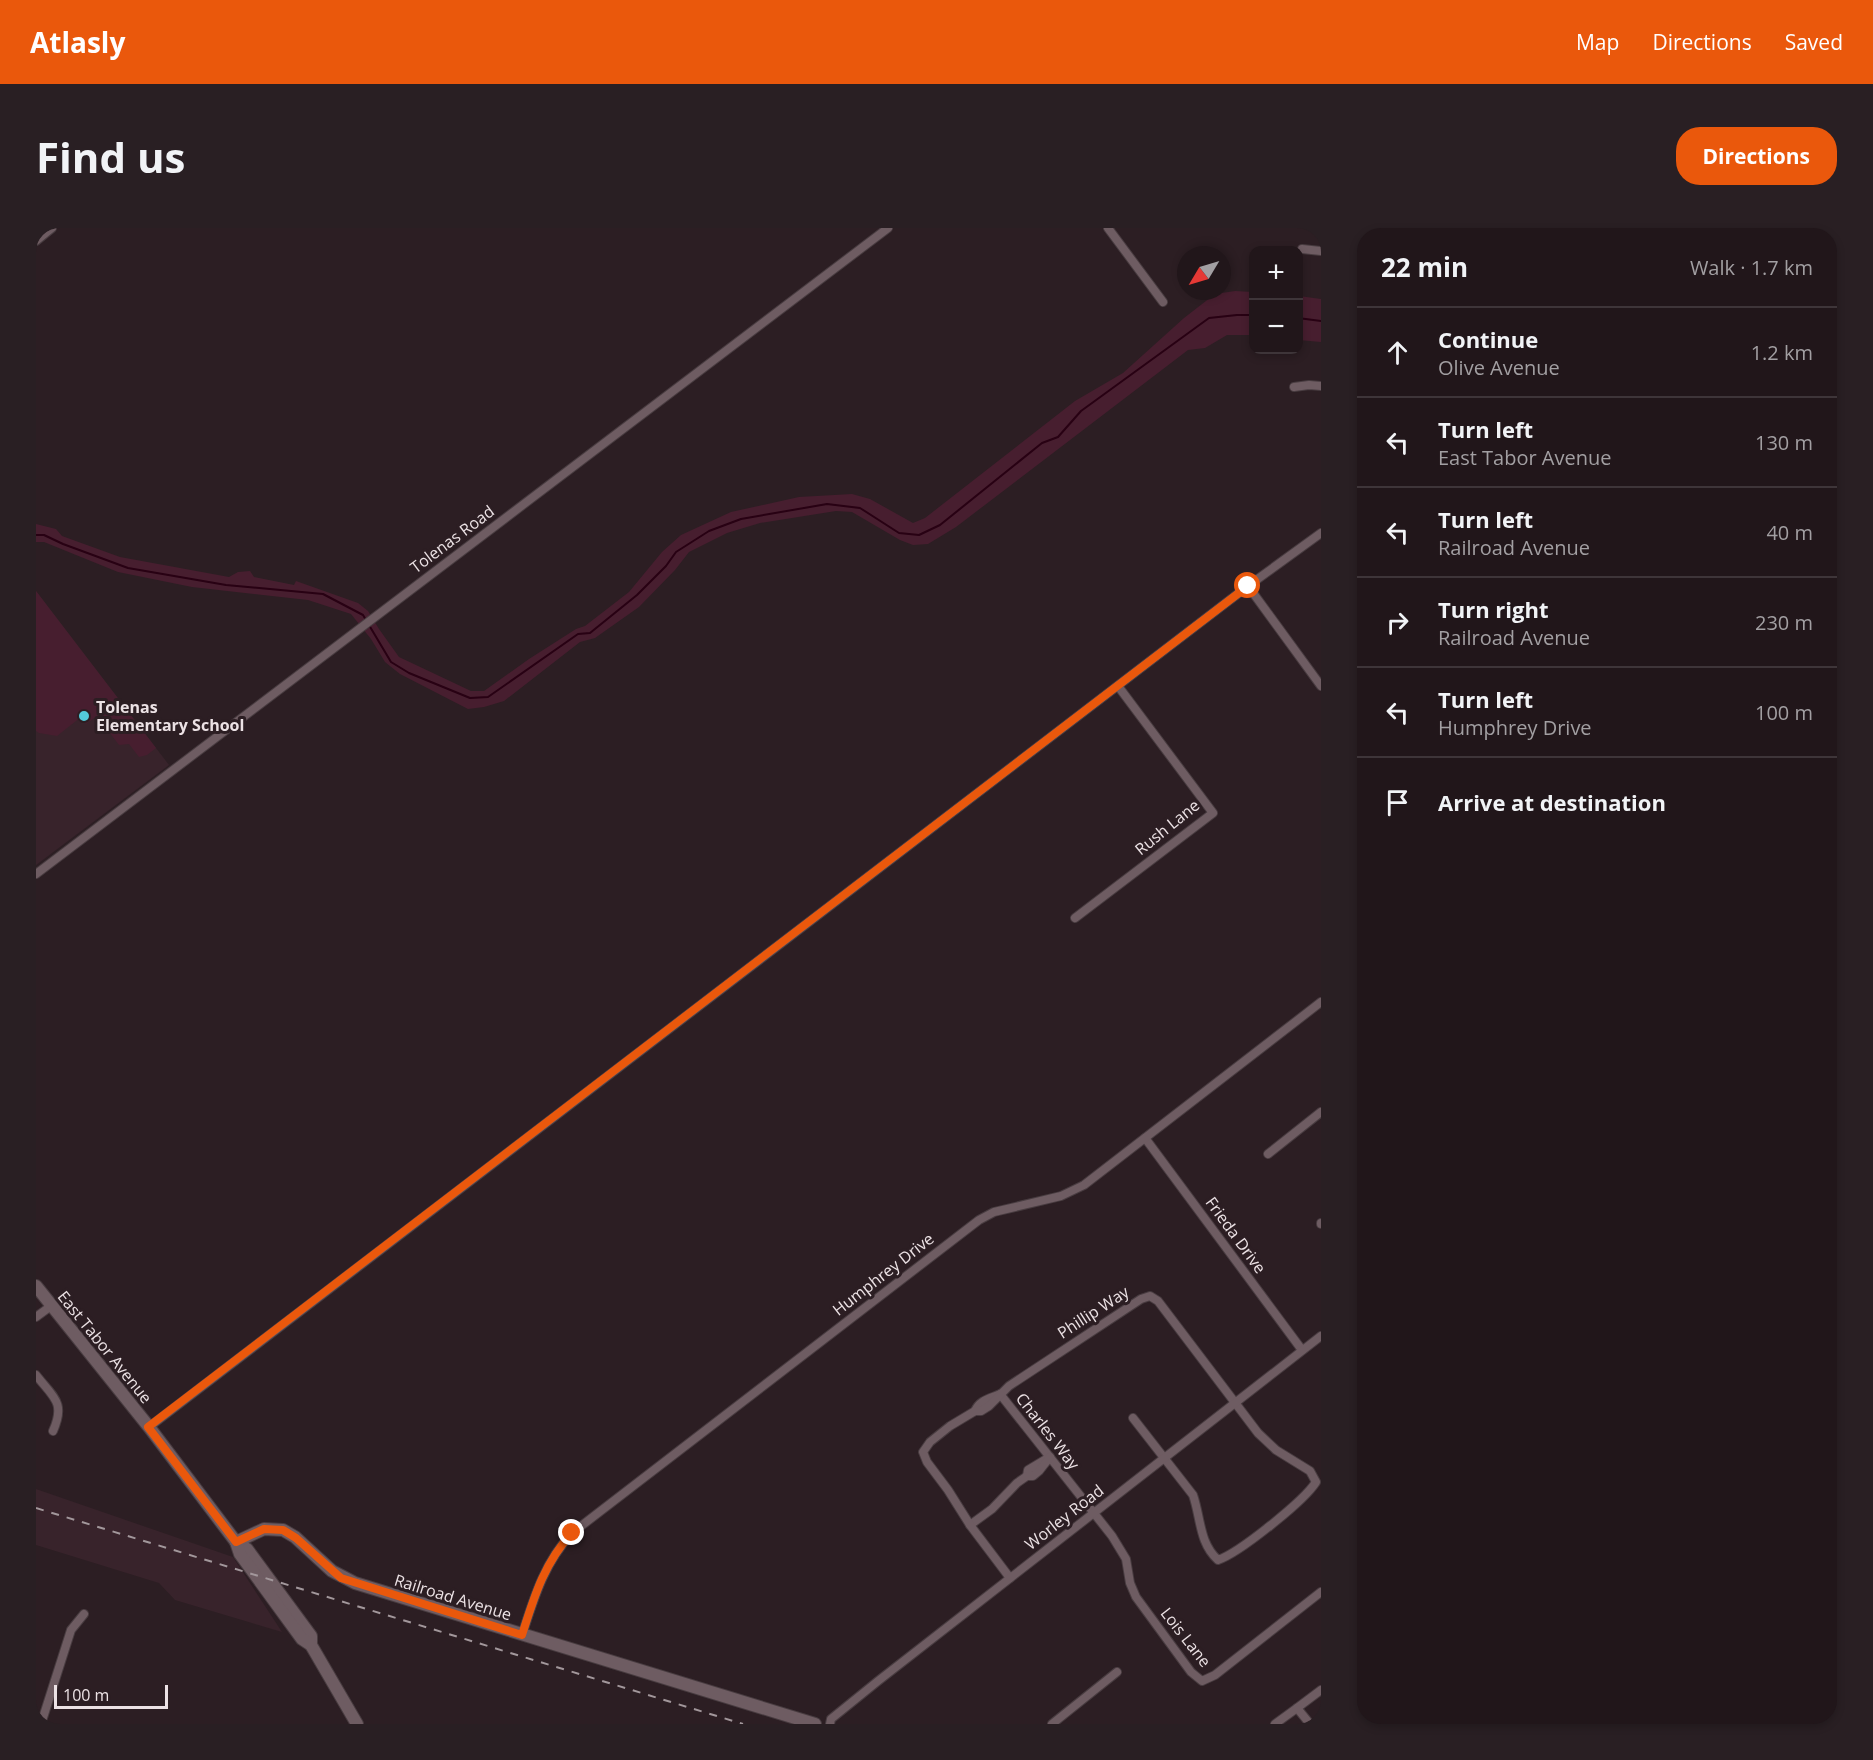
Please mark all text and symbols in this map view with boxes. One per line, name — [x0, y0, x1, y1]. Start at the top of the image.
text: Atlasly — [30, 23, 125, 61]
text: Map — [1576, 28, 1619, 56]
text: Directions — [1652, 28, 1752, 56]
text: Saved — [1785, 28, 1843, 56]
button: Directions — [1676, 127, 1837, 185]
text: Find us — [36, 128, 185, 185]
north arrow — [1177, 246, 1231, 300]
map controls — [1249, 246, 1303, 354]
button: + — [1249, 246, 1303, 300]
text: 22 min — [1381, 249, 1468, 285]
text: Walk · 1.7 km — [1690, 254, 1813, 281]
button: − — [1249, 300, 1303, 354]
text: Continue — [1438, 324, 1538, 354]
icon: ahead — [1381, 336, 1414, 369]
text: 1.2 km — [1751, 339, 1813, 366]
text: Olive Avenue — [1438, 354, 1560, 381]
text: Turn left — [1438, 414, 1533, 444]
icon: left — [1381, 426, 1414, 459]
text: 130 m — [1755, 429, 1813, 456]
text: East Tabor Avenue — [1438, 444, 1611, 471]
street label: Tolenas Road — [405, 500, 499, 578]
text: Turn left — [1438, 504, 1533, 534]
icon: left — [1381, 516, 1414, 549]
text: 40 m — [1766, 519, 1813, 546]
text: Railroad Avenue — [1438, 534, 1590, 561]
route start — [1234, 572, 1260, 598]
text: Turn right — [1438, 594, 1549, 624]
icon: right — [1381, 606, 1414, 639]
text: 230 m — [1755, 609, 1813, 636]
text: Railroad Avenue — [1438, 624, 1590, 651]
text: Turn left — [1438, 684, 1533, 714]
place label: Tolenas Elementary School — [96, 696, 244, 736]
icon: left — [1381, 696, 1414, 729]
text: 100 m — [1755, 699, 1813, 726]
marker: Tolenas Elementary School — [77, 709, 91, 723]
text: Humphrey Drive — [1438, 714, 1592, 741]
icon: arrive — [1381, 786, 1414, 819]
text: Arrive at destination — [1438, 787, 1666, 817]
street label: Rush Lane — [1130, 794, 1204, 860]
street label: Frieda Drive — [1201, 1192, 1271, 1278]
street label: Humphrey Drive — [828, 1227, 938, 1320]
street label: Phillip Way — [1053, 1280, 1134, 1343]
street label: East Tabor Avenue — [53, 1286, 157, 1408]
street label: Charles Way — [1011, 1388, 1086, 1475]
street label: Worley Road — [1020, 1479, 1108, 1555]
route end — [558, 1519, 584, 1545]
street label: Railroad Avenue — [392, 1569, 514, 1625]
street label: Lois Lane — [1156, 1603, 1216, 1671]
scale bar — [54, 1682, 168, 1710]
text: 100 m — [63, 1684, 109, 1706]

